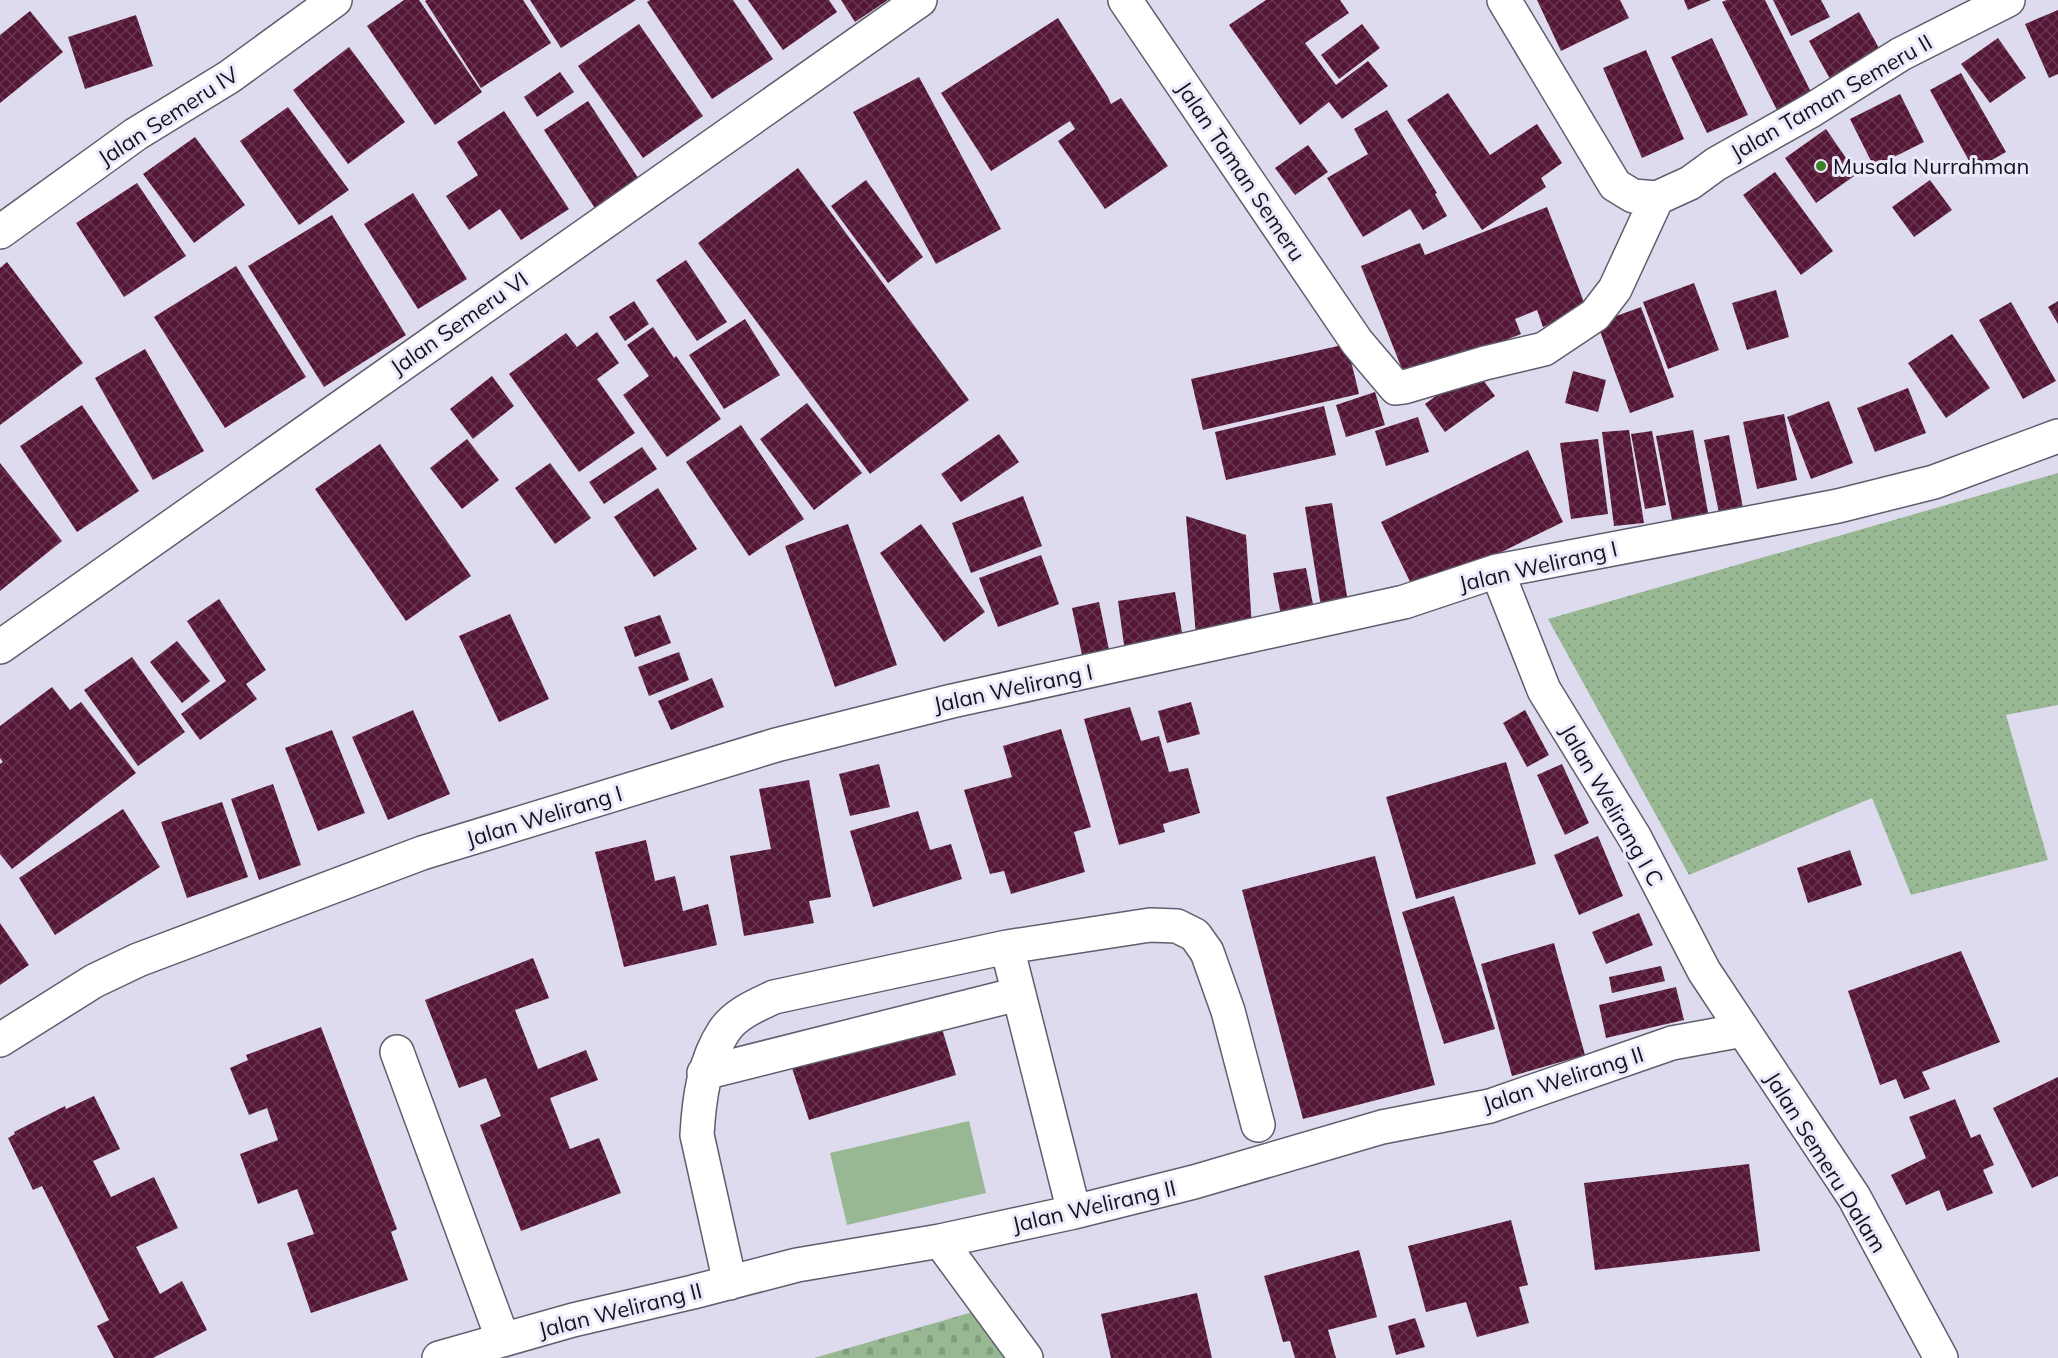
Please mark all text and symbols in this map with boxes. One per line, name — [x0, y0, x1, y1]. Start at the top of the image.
street label: Jalan Taman Semeru II — [1725, 28, 1937, 166]
street label: Jalan Semeru IV — [92, 60, 244, 172]
street label: Jalan Taman Semeru — [1170, 76, 1312, 266]
place label: Musala Nurrahman — [1833, 152, 2029, 180]
marker: Musala Nurrahman — [1814, 159, 1828, 173]
street label: Jalan Semeru VI — [385, 265, 533, 381]
street label: Jalan Welirang I — [1456, 534, 1620, 598]
street label: Jalan Welirang I — [931, 657, 1095, 719]
street label: Jalan Welirang I C — [1554, 719, 1670, 891]
street label: Jalan Welirang I — [463, 779, 625, 853]
street label: Jalan Welirang II — [1479, 1040, 1647, 1118]
street label: Jalan Semeru Dalam — [1759, 1066, 1893, 1258]
street label: Jalan Welirang II — [1009, 1174, 1179, 1238]
street label: Jalan Welirang II — [535, 1276, 705, 1344]

